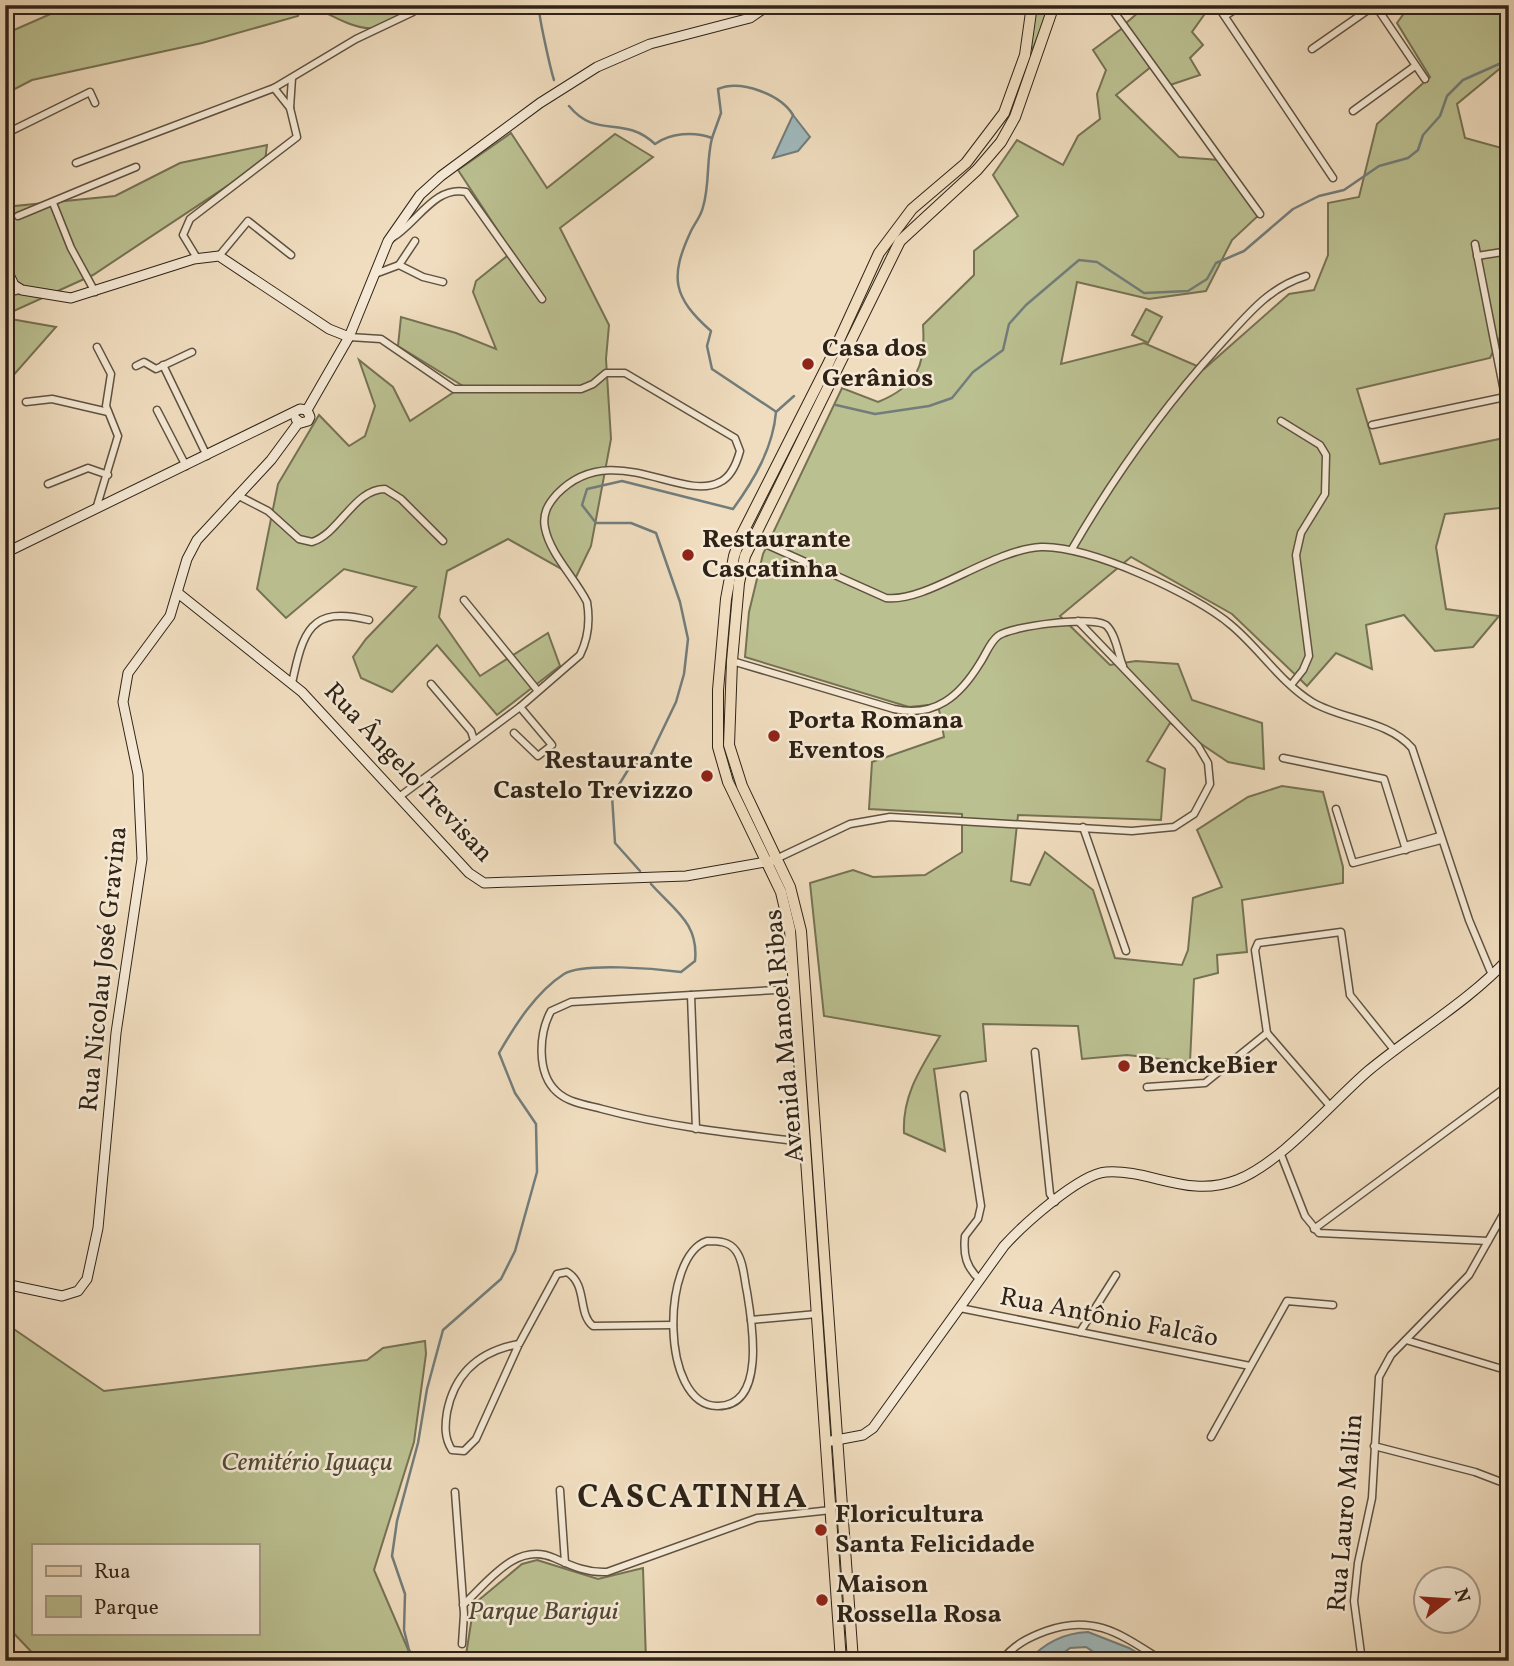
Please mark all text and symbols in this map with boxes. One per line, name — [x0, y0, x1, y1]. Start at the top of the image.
place label: Casa dos Gerânios — [822, 331, 933, 397]
marker: Casa dos Gerânios — [800, 356, 816, 372]
place label: Restaurante Cascatinha — [702, 522, 851, 588]
marker: Restaurante Cascatinha — [680, 547, 696, 563]
street label: Rua Ângelo Trevisan — [315, 675, 501, 871]
place label: Porta Romana Eventos — [788, 703, 964, 769]
marker: Porta Romana Eventos — [766, 728, 782, 744]
place label: Restaurante Castelo Trevizzo — [493, 743, 693, 809]
marker: Restaurante Castelo Trevizzo — [699, 768, 715, 784]
street label: Rua Nicolau José Gravina — [71, 825, 137, 1113]
street label: Avenida Manoel Ribas — [756, 908, 814, 1164]
place label: BenckeBier — [1138, 1048, 1278, 1084]
marker: BenckeBier — [1116, 1058, 1132, 1074]
street label: Rua Antônio Falcão — [997, 1279, 1221, 1357]
street label: Rua Lauro Mallin — [1319, 1412, 1373, 1614]
park label: Cemitério Iguaçu — [221, 1445, 393, 1481]
district label: CASCATINHA — [577, 1476, 809, 1522]
place label: Floricultura Santa Felicidade — [835, 1497, 1035, 1563]
marker: Floricultura Santa Felicidade — [813, 1522, 829, 1538]
legend — [32, 1544, 259, 1634]
text: Rua — [94, 1558, 131, 1587]
north arrow — [1412, 1564, 1482, 1634]
place label: Maison Rossella Rosa — [836, 1567, 1002, 1633]
text: N — [1447, 1585, 1476, 1606]
marker: Maison Rossella Rosa — [814, 1592, 830, 1608]
text: Parque — [94, 1594, 159, 1623]
park label: Parque Barigui — [468, 1594, 619, 1630]

